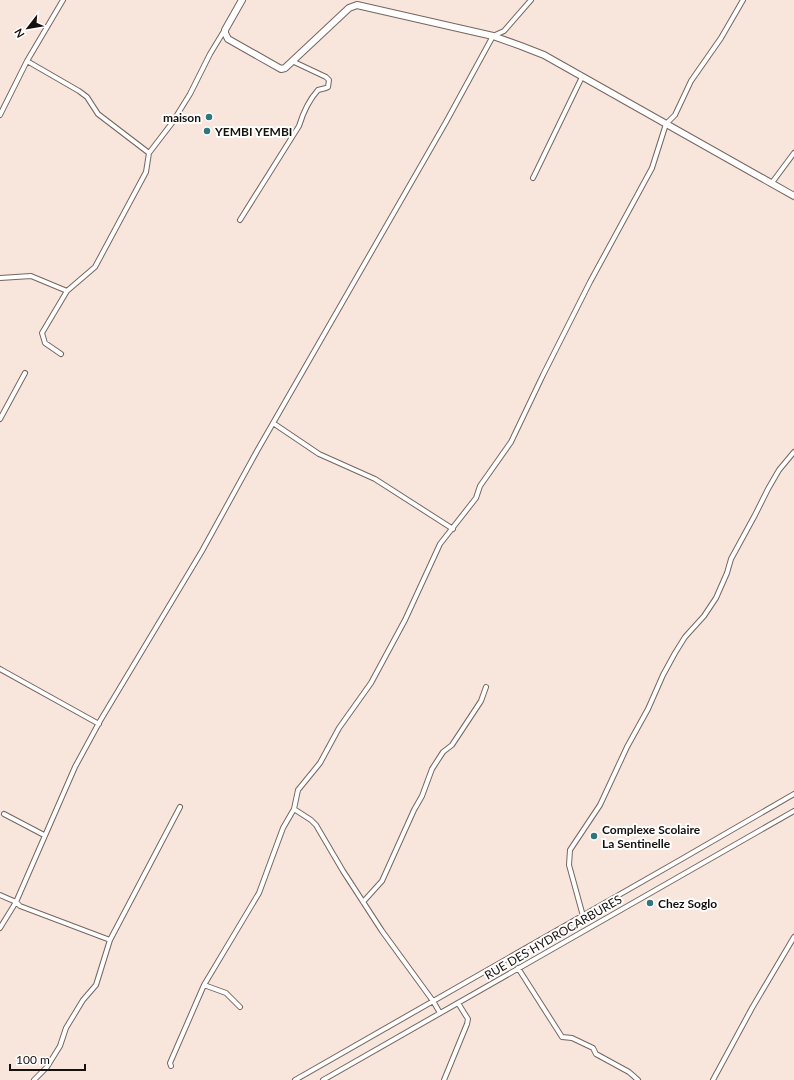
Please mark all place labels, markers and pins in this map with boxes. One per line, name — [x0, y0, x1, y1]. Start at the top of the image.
place label: maison — [163, 110, 201, 125]
marker: maison — [204, 112, 214, 122]
place label: YEMBI YEMBI — [214, 124, 292, 139]
marker: YEMBI YEMBI — [202, 126, 212, 136]
place label: Complexe Scolaire La Sentinelle — [602, 822, 701, 851]
marker: Complexe Scolaire La Sentinelle — [589, 831, 599, 841]
place label: Chez Soglo — [658, 896, 717, 911]
marker: Chez Soglo — [645, 898, 655, 908]

